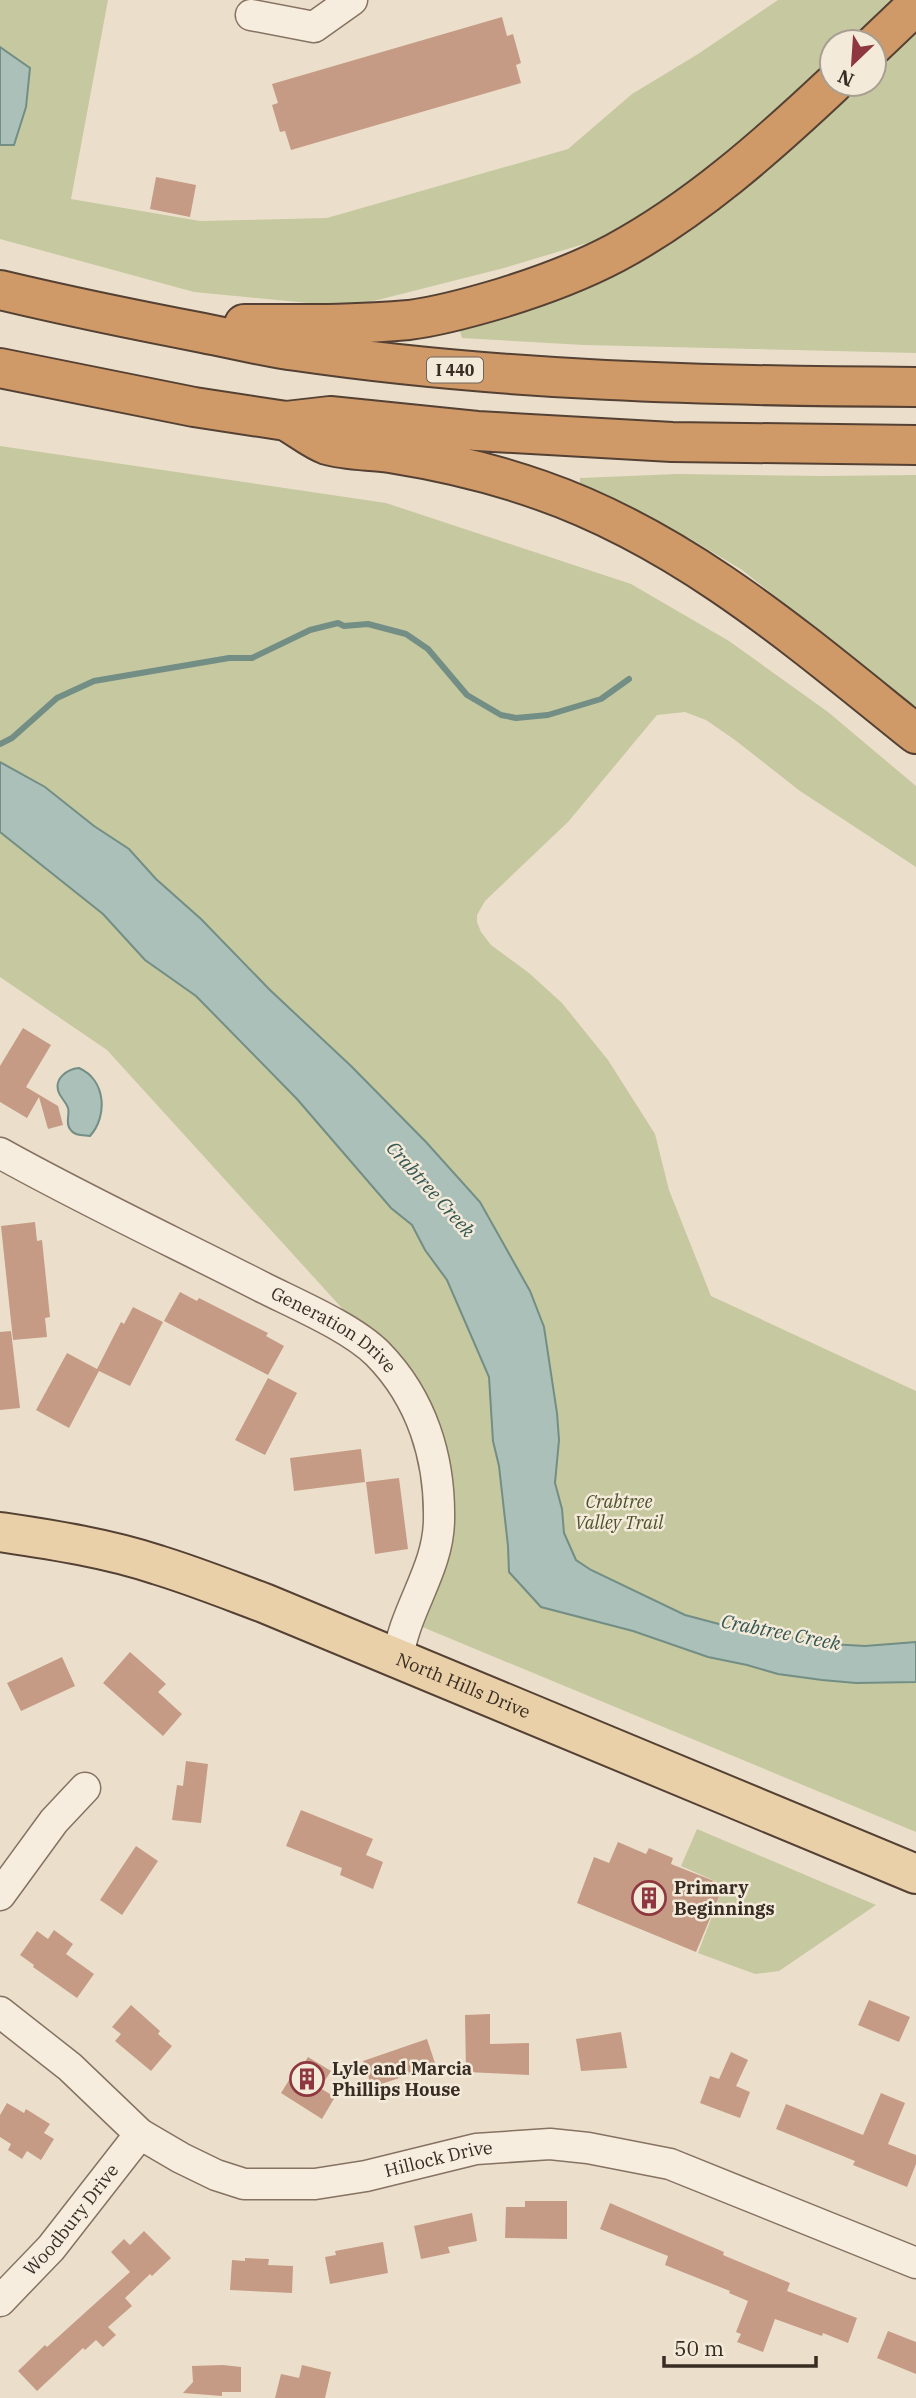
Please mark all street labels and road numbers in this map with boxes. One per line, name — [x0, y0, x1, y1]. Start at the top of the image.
road number: I 440 — [427, 358, 483, 382]
street label: Generation Drive — [267, 1281, 402, 1377]
street label: North Hills Drive — [393, 1647, 534, 1723]
street label: Hillock Drive — [382, 2136, 493, 2182]
street label: Woodbury Drive — [18, 2159, 123, 2281]

